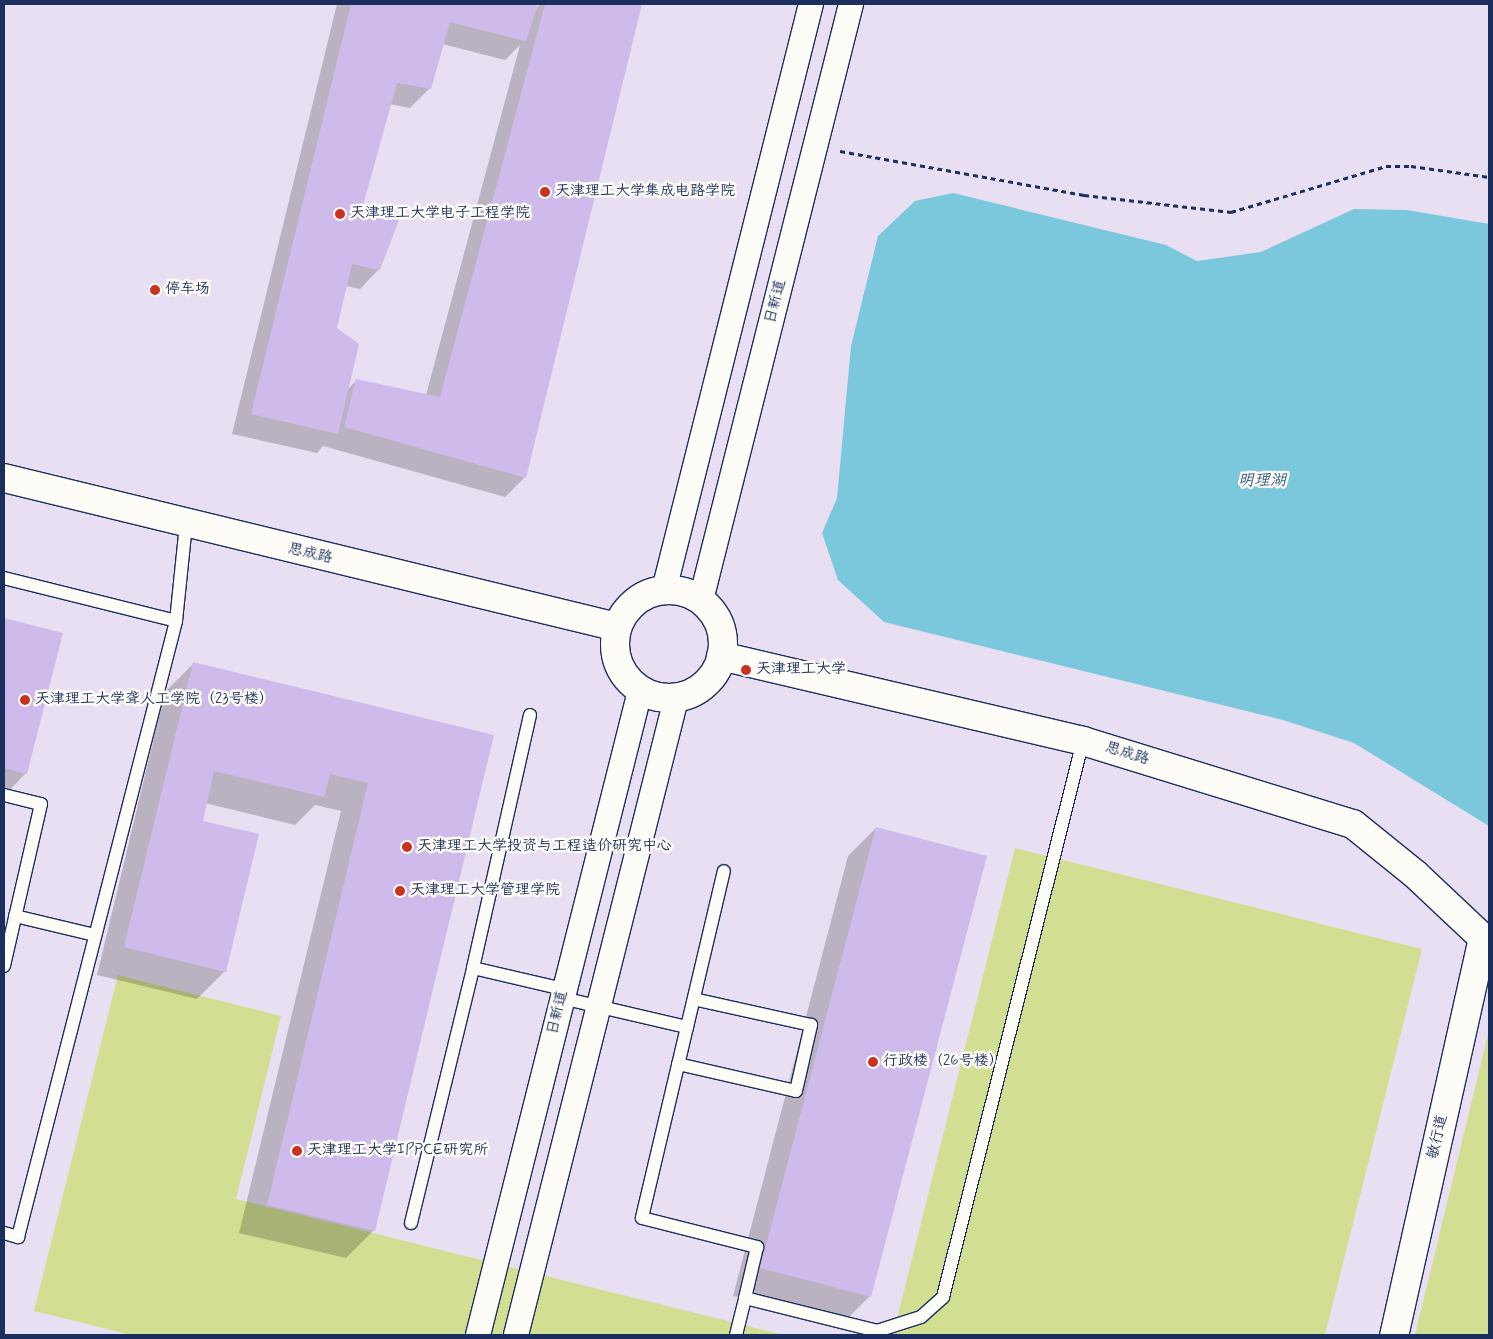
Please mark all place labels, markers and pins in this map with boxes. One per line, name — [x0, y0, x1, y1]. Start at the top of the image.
place label: 天津理工大学集成电路学院 — [555, 183, 735, 201]
marker: 天津理工大学集成电路学院 — [539, 186, 551, 198]
place label: 天津理工大学电子工程学院 — [350, 205, 530, 223]
marker: 天津理工大学电子工程学院 — [334, 208, 346, 220]
place label: 停车场 — [165, 281, 210, 299]
marker: 停车场 — [149, 284, 161, 296]
place label: 天津理工大学 — [756, 661, 846, 679]
marker: 天津理工大学 — [740, 664, 752, 676]
place label: 天津理工大学聋人工学院（23号楼） — [35, 691, 274, 709]
marker: 天津理工大学聋人工学院（23号楼） — [19, 694, 31, 706]
place label: 天津理工大学投资与工程造价研究中心 — [417, 838, 672, 856]
marker: 天津理工大学投资与工程造价研究中心 — [401, 841, 413, 853]
place label: 天津理工大学管理学院 — [410, 882, 560, 900]
marker: 天津理工大学管理学院 — [394, 885, 406, 897]
place label: 行政楼（26号楼） — [883, 1053, 1004, 1071]
marker: 行政楼（26号楼） — [867, 1056, 879, 1068]
place label: 天津理工大学IPPCE研究所 — [307, 1142, 488, 1160]
marker: 天津理工大学IPPCE研究所 — [291, 1145, 303, 1157]

